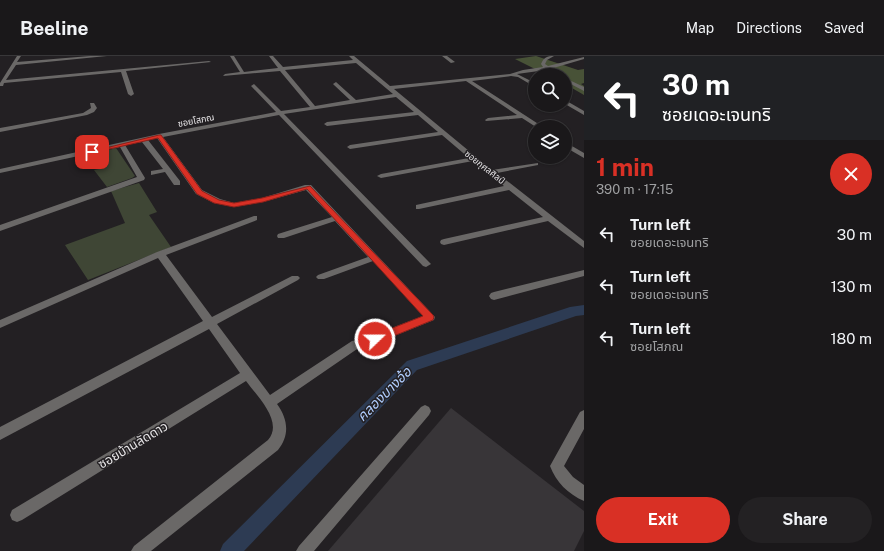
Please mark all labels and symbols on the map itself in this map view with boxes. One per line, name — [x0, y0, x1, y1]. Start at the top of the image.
street label: ซอยโสภณ — [177, 111, 215, 129]
pin — [75, 135, 109, 169]
street label: ซอยกุศลศิลป์ — [463, 148, 507, 186]
position arrow — [354, 318, 396, 360]
water label: คลองบางอ้อ — [354, 363, 415, 424]
street label: ซอยบ้านลัดดาว — [95, 418, 171, 472]

